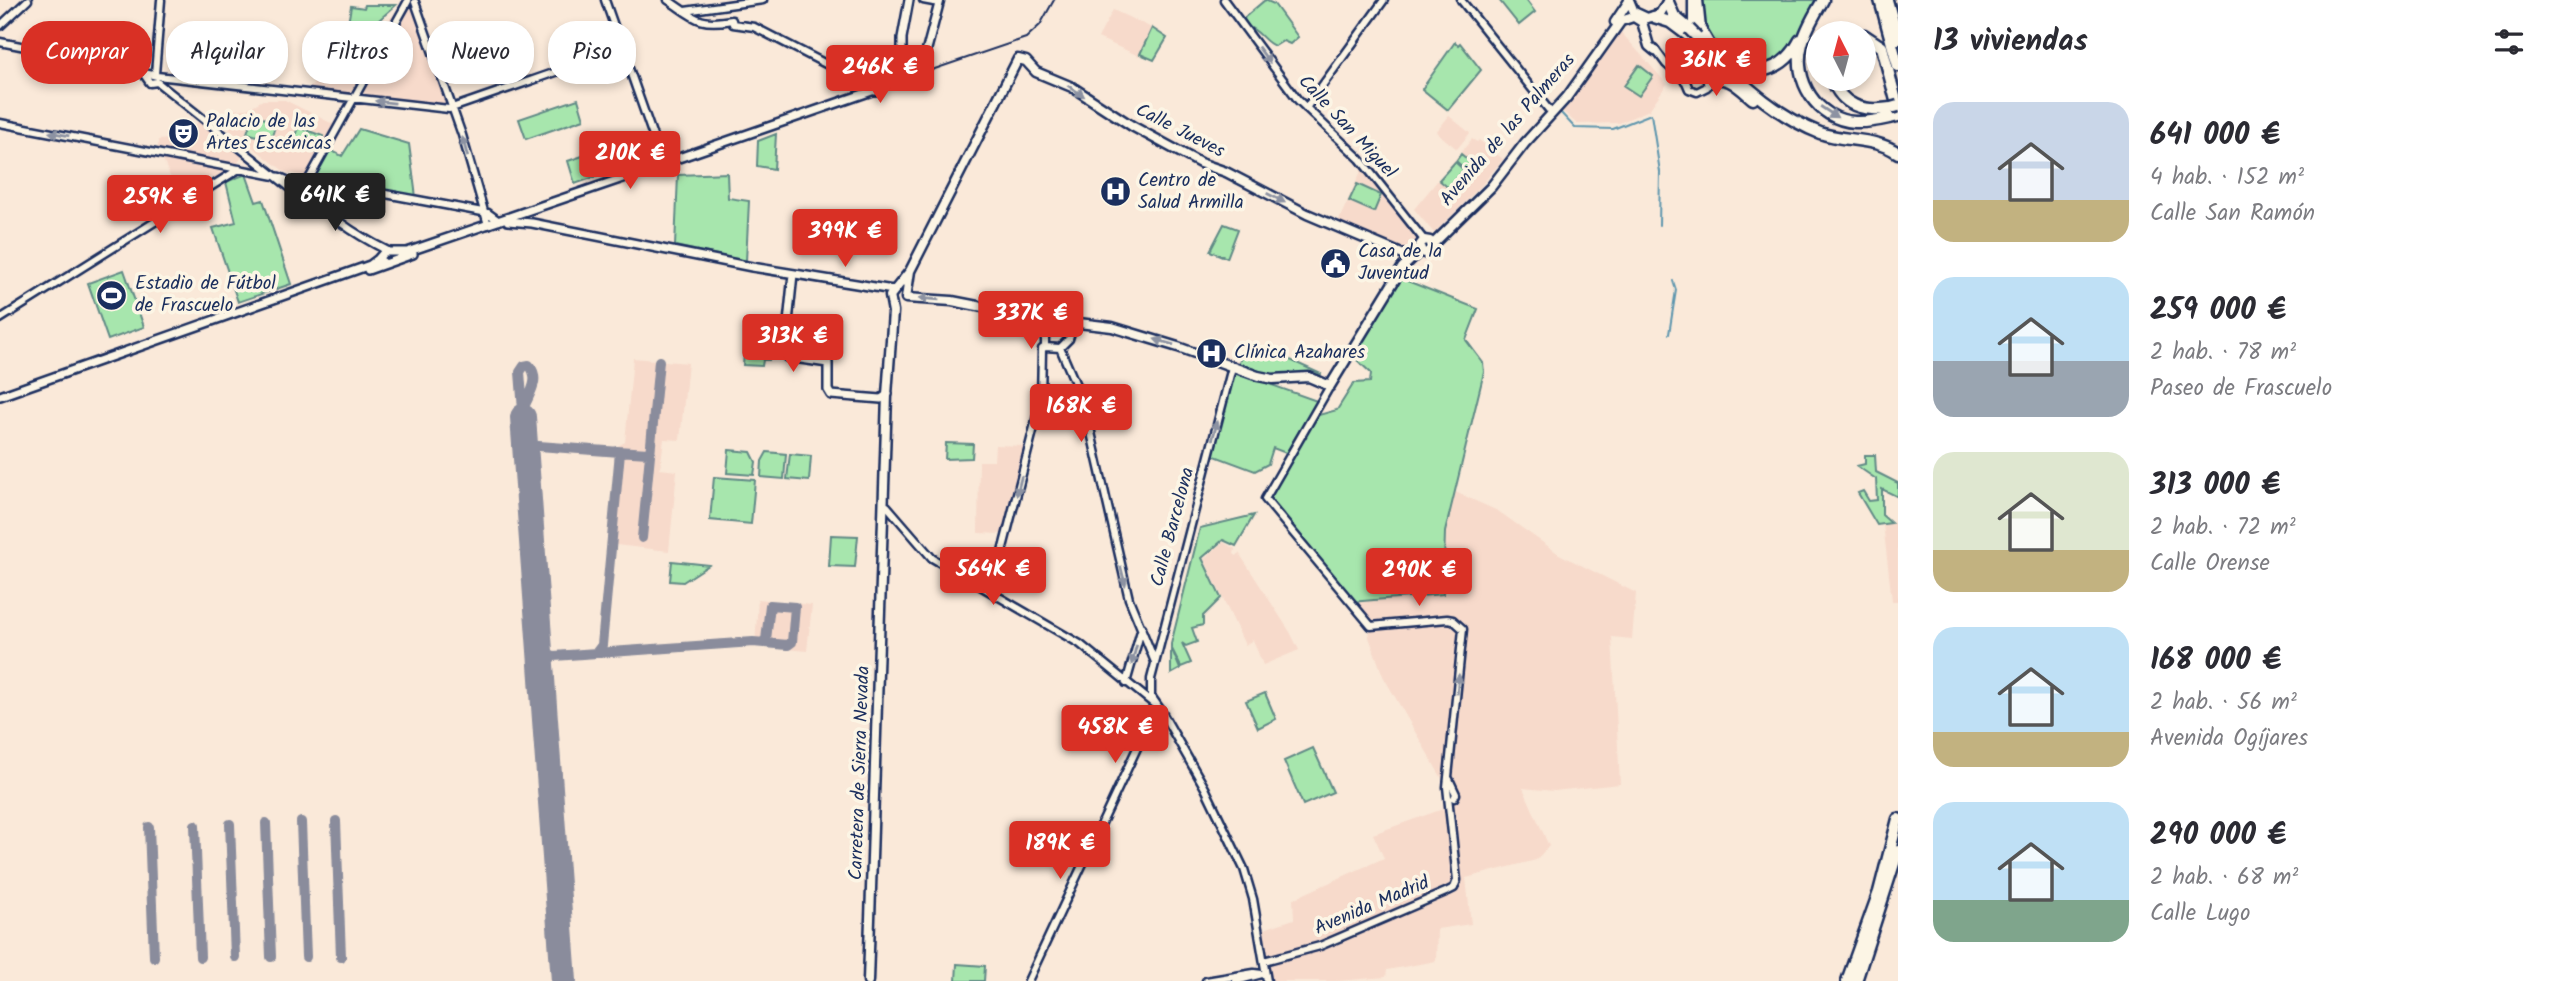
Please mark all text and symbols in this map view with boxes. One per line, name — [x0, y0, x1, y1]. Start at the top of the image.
text: 13 viviendas — [1933, 18, 2088, 66]
chip: Comprar — [21, 21, 152, 84]
chip: Alquilar — [166, 21, 288, 84]
chip: Filtros — [302, 21, 413, 84]
chip: Nuevo — [427, 21, 534, 84]
chip: Piso — [548, 21, 636, 84]
north arrow — [1806, 21, 1876, 91]
map controls — [1806, 21, 1876, 91]
icon: filters — [2490, 23, 2528, 61]
pin: 361K € — [1659, 38, 1773, 98]
text: 361K € — [1681, 43, 1751, 79]
pin: 246K € — [823, 46, 937, 105]
one-way arrow — [1257, 46, 1271, 64]
street label: Avenida de las Palmeras — [1433, 47, 1583, 213]
text: 246K € — [842, 50, 918, 86]
street label: Calle San Miguel — [1291, 68, 1404, 186]
one-way arrow — [1067, 84, 1086, 97]
street label: Calle Jueves — [1130, 96, 1230, 166]
one-way arrow — [374, 97, 396, 108]
one-way arrow — [1820, 105, 1838, 119]
place label: Palacio de las Artes Escénicas — [206, 107, 332, 159]
text: 641 000 € — [2150, 112, 2280, 160]
theatre icon: Palacio de las Artes Escénicas — [166, 116, 200, 150]
one-way arrow — [48, 128, 70, 139]
icon: home — [1989, 130, 2073, 214]
pin: 210K € — [573, 132, 687, 191]
one-way arrow — [459, 136, 470, 158]
text: 210K € — [595, 136, 665, 172]
text: 4 hab. · 152 m² — [2150, 160, 2304, 196]
place label: Centro de Salud Armilla — [1138, 166, 1244, 218]
pin: 641K € — [278, 174, 392, 233]
hospital icon: Centro de Salud Armilla — [1098, 175, 1132, 209]
pin: 259K € — [103, 176, 217, 235]
text: 641K € — [300, 178, 370, 214]
text: 259K € — [123, 180, 197, 216]
one-way arrow — [1266, 192, 1286, 203]
text: Calle San Ramón — [2150, 196, 2315, 232]
pin: 399K € — [788, 210, 902, 269]
text: 399K € — [808, 214, 882, 250]
place label: Casa de la Juventud — [1358, 237, 1442, 289]
public building icon: Casa de la Juventud — [1318, 246, 1352, 280]
place label: Estadio de Fútbol de Frascuelo — [135, 269, 276, 321]
sports icon: Estadio de Fútbol de Frascuelo — [95, 278, 129, 312]
text: 259 000 € — [2150, 287, 2286, 335]
pin: 337K € — [974, 292, 1088, 351]
one-way arrow — [918, 293, 940, 304]
text: 337K € — [994, 296, 1068, 332]
icon: home — [1989, 305, 2073, 389]
pin: 313K € — [736, 314, 850, 374]
text: 313K € — [758, 319, 828, 355]
text: 2 hab. · 78 m² — [2150, 335, 2296, 371]
hospital icon: Clínica Azahares — [1194, 336, 1228, 370]
one-way arrow — [1153, 337, 1174, 347]
place label: Clínica Azahares — [1234, 338, 1365, 368]
text: Paseo de Frascuelo — [2150, 371, 2332, 407]
pin: 168K € — [1024, 384, 1138, 444]
text: 168K € — [1046, 389, 1116, 425]
one-way arrow — [1210, 419, 1221, 441]
text: 313 000 € — [2150, 462, 2280, 510]
street label: Calle Barcelona — [1143, 464, 1203, 590]
one-way arrow — [1013, 475, 1024, 497]
icon: home — [1989, 480, 2073, 564]
text: 2 hab. · 72 m² — [2150, 510, 2296, 546]
text: Calle Orense — [2150, 546, 2270, 582]
pin: 564K € — [936, 548, 1050, 607]
pin: 290K € — [1362, 548, 1476, 608]
text: 564K € — [956, 552, 1030, 588]
text: 290K € — [1382, 553, 1456, 589]
one-way arrow — [1118, 565, 1129, 587]
text: 168 000 € — [2150, 637, 2281, 685]
one-way arrow — [1128, 644, 1139, 666]
icon: home — [1989, 655, 2073, 739]
street label: Carretera de Sierra Nevada — [841, 665, 879, 881]
one-way arrow — [1453, 672, 1464, 694]
text: 2 hab. · 56 m² — [2150, 685, 2297, 721]
pin: 458K € — [1058, 706, 1172, 765]
text: 458K € — [1077, 710, 1153, 746]
text: Avenida Ogíjares — [2150, 721, 2308, 757]
text: 290 000 € — [2150, 812, 2286, 860]
pin: 189K € — [1003, 822, 1117, 881]
text: 189K € — [1025, 826, 1095, 862]
icon: home — [1989, 830, 2073, 914]
text: 2 hab. · 68 m² — [2150, 860, 2298, 896]
street label: Avenida Madrid — [1310, 868, 1435, 944]
text: Calle Lugo — [2150, 896, 2250, 932]

